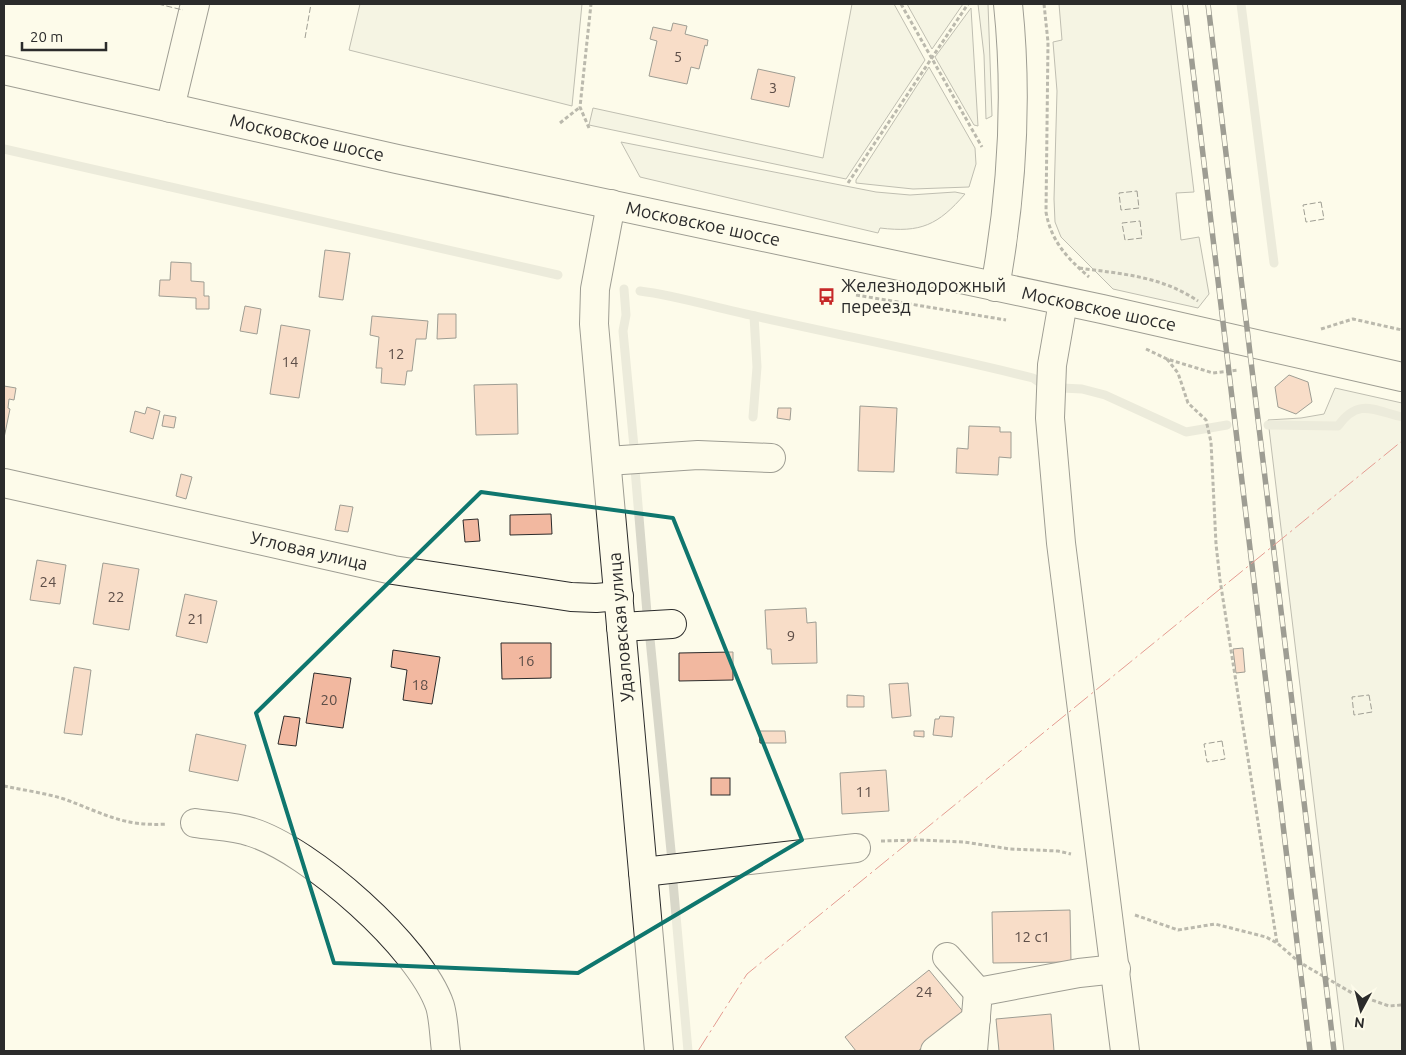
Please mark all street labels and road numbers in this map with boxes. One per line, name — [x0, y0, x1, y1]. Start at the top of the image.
street label: Московское шоссе — [228, 110, 386, 164]
street label: Московское шоссе — [624, 197, 782, 249]
street label: Московское шоссе — [1020, 282, 1178, 334]
street label: Угловая улица — [248, 527, 370, 573]
street label: Удаловская улица — [604, 552, 637, 703]

